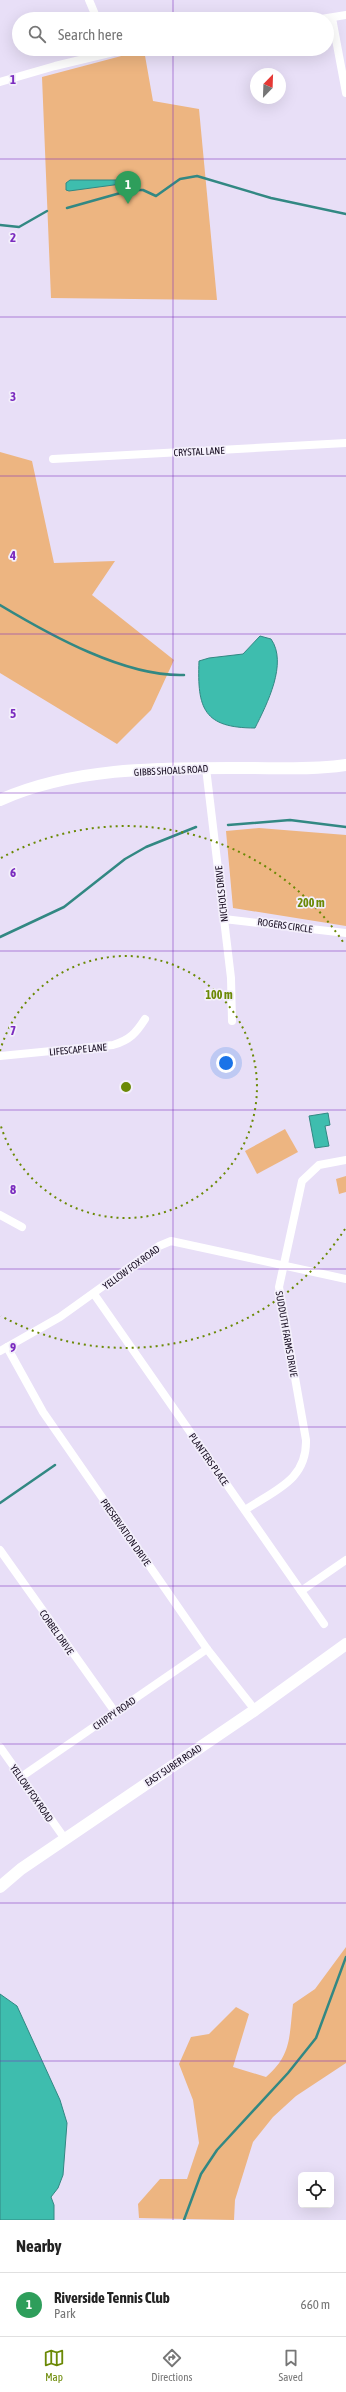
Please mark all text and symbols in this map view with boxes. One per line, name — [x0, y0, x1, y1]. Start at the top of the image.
search box — [12, 12, 334, 56]
icon: search — [26, 23, 48, 45]
text: Search here — [58, 26, 123, 43]
north arrow — [250, 68, 286, 104]
text: 1 — [10, 72, 16, 87]
pin: 1 — [115, 171, 141, 204]
text: 2 — [10, 230, 16, 245]
text: 3 — [10, 389, 16, 404]
street label: CRYSTAL LANE — [173, 445, 226, 458]
text: 4 — [9, 548, 16, 563]
text: 5 — [10, 706, 16, 721]
street label: GIBBS SHOALS ROAD — [134, 763, 209, 778]
text: 6 — [10, 865, 16, 880]
street label: NICHOLS DRIVE — [213, 865, 230, 923]
text: 200 m — [297, 896, 325, 910]
street label: ROGERS CIRCLE — [257, 916, 314, 935]
text: 100 m — [205, 988, 233, 1002]
text: 7 — [10, 1023, 16, 1038]
street label: LIFESCAPE LANE — [49, 1041, 108, 1057]
your location — [216, 1053, 236, 1073]
centre of rings — [119, 1080, 133, 1094]
text: 8 — [10, 1182, 16, 1197]
street label: YELLOW FOX ROAD — [101, 1243, 162, 1292]
street label: SUDDUTH FARMS DRIVE — [274, 1290, 300, 1379]
text: 9 — [10, 1340, 16, 1355]
street label: PLANTERS PLACE — [187, 1431, 231, 1488]
street label: PRESERVATION DRIVE — [98, 1497, 153, 1568]
street label: CORBEL DRIVE — [37, 1608, 76, 1657]
street label: CHIPPY ROAD — [91, 1694, 138, 1732]
street label: EAST SUBER ROAD — [143, 1742, 204, 1788]
street label: YELLOW FOX ROAD — [8, 1763, 56, 1824]
map controls — [298, 2172, 334, 2208]
button: locate — [298, 2172, 334, 2208]
text: Nearby — [16, 2236, 62, 2256]
text: Riverside Tennis Club — [54, 2289, 170, 2306]
text: 1 — [26, 2297, 32, 2312]
text: 660 m — [301, 2297, 330, 2312]
text: Park — [54, 2306, 76, 2321]
tab: Map — [43, 2347, 65, 2383]
tab: Directions — [151, 2347, 192, 2383]
tab: Saved — [279, 2347, 303, 2383]

